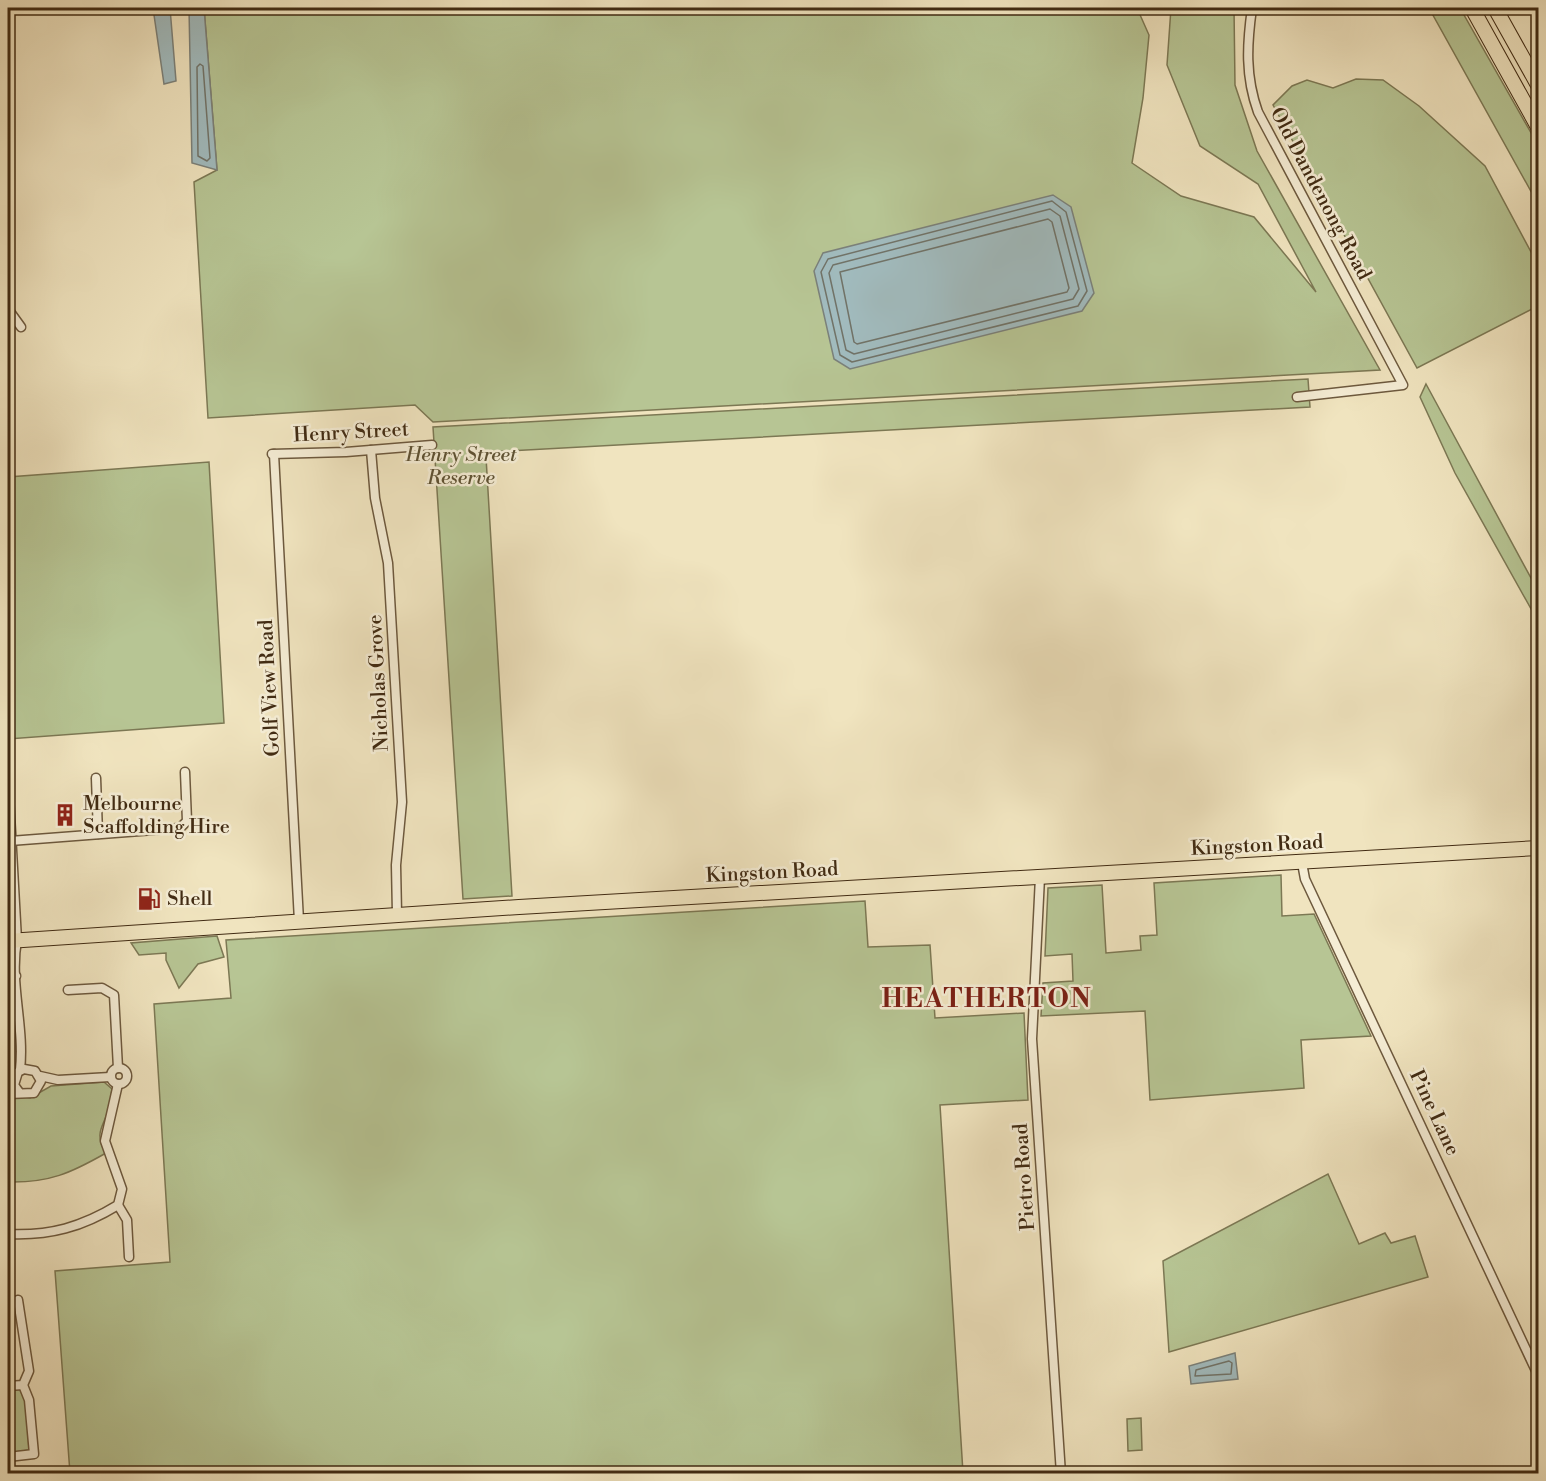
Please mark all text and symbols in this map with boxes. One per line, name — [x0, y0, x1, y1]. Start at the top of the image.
street label: Old Dandenong Road — [1264, 103, 1376, 285]
street label: Henry Street — [293, 417, 409, 449]
park label: Henry Street Reserve — [405, 443, 517, 491]
street label: Nicholas Grove — [363, 614, 395, 752]
street label: Golf View Road — [254, 618, 286, 757]
place label: Melbourne Scaffolding Hire — [83, 792, 230, 840]
building icon: Melbourne Scaffolding Hire — [52, 802, 78, 828]
street label: Kingston Road — [1190, 830, 1325, 862]
street label: Kingston Road — [705, 857, 840, 889]
fuel station icon: Shell — [136, 886, 162, 912]
place label: Shell — [167, 887, 212, 912]
district label: HEATHERTON — [882, 983, 1092, 1015]
street label: Pine Lane — [1403, 1066, 1465, 1160]
street label: Pietro Road — [1009, 1122, 1041, 1232]

